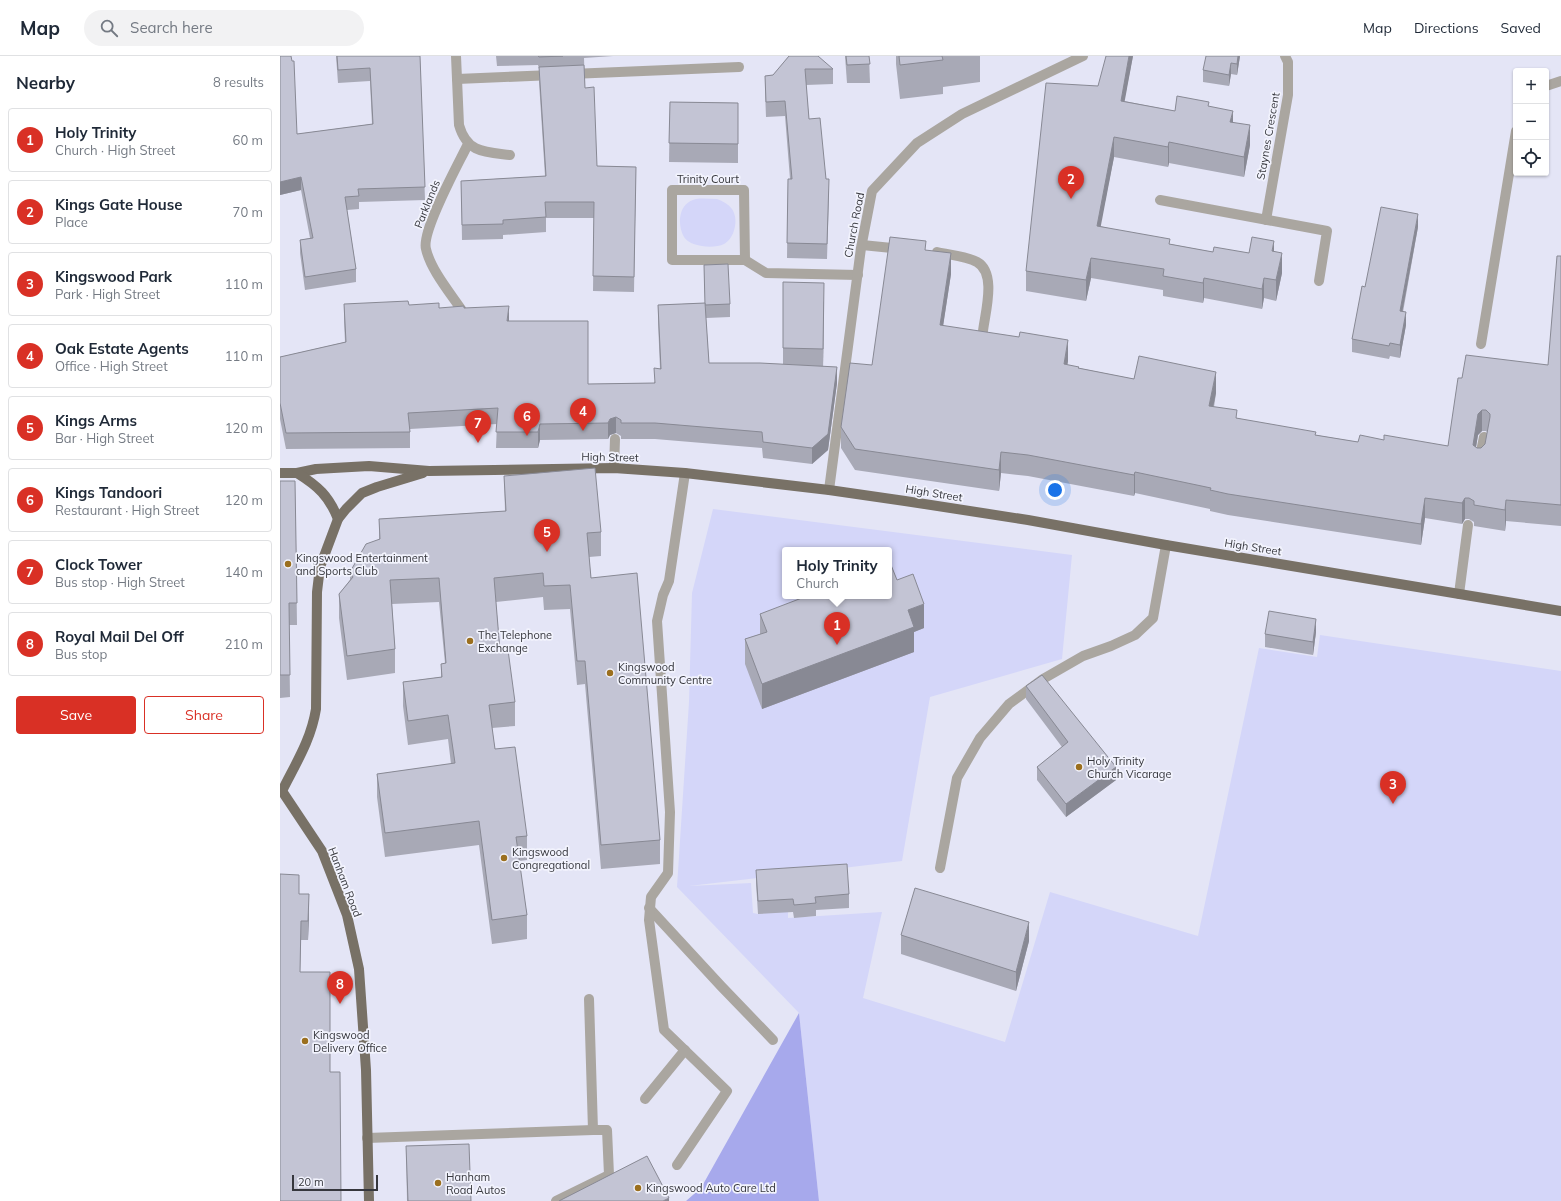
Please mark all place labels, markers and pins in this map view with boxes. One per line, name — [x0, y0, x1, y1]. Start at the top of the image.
pin: 2 — [1058, 166, 1084, 199]
pin: 4 — [570, 398, 596, 431]
pin: 6 — [514, 403, 540, 436]
pin: 7 — [465, 410, 491, 443]
pin: 5 — [534, 519, 560, 552]
place label: Kingswood Entertainment and Sports Club — [296, 551, 428, 578]
marker: Kingswood Entertainment and Sports Club — [283, 559, 293, 569]
pin: 1 — [824, 612, 850, 645]
place label: The Telephone Exchange — [478, 628, 552, 655]
marker: The Telephone Exchange — [465, 636, 475, 646]
place label: Kingswood Community Centre — [618, 660, 712, 687]
marker: Kingswood Community Centre — [605, 668, 615, 678]
place label: Holy Trinity Church Vicarage — [1087, 754, 1171, 781]
marker: Holy Trinity Church Vicarage — [1074, 762, 1084, 772]
pin: 3 — [1380, 771, 1406, 804]
place label: Kingswood Congregational — [512, 845, 590, 872]
marker: Kingswood Congregational — [499, 853, 509, 863]
pin: 8 — [327, 971, 353, 1004]
place label: Kingswood Delivery Office — [313, 1028, 387, 1055]
marker: Kingswood Delivery Office — [300, 1036, 310, 1046]
place label: Hanham Road Autos — [446, 1170, 506, 1197]
marker: Hanham Road Autos — [433, 1178, 443, 1188]
place label: Kingswood Auto Care Ltd — [646, 1181, 776, 1195]
marker: Kingswood Auto Care Ltd — [633, 1183, 643, 1193]

